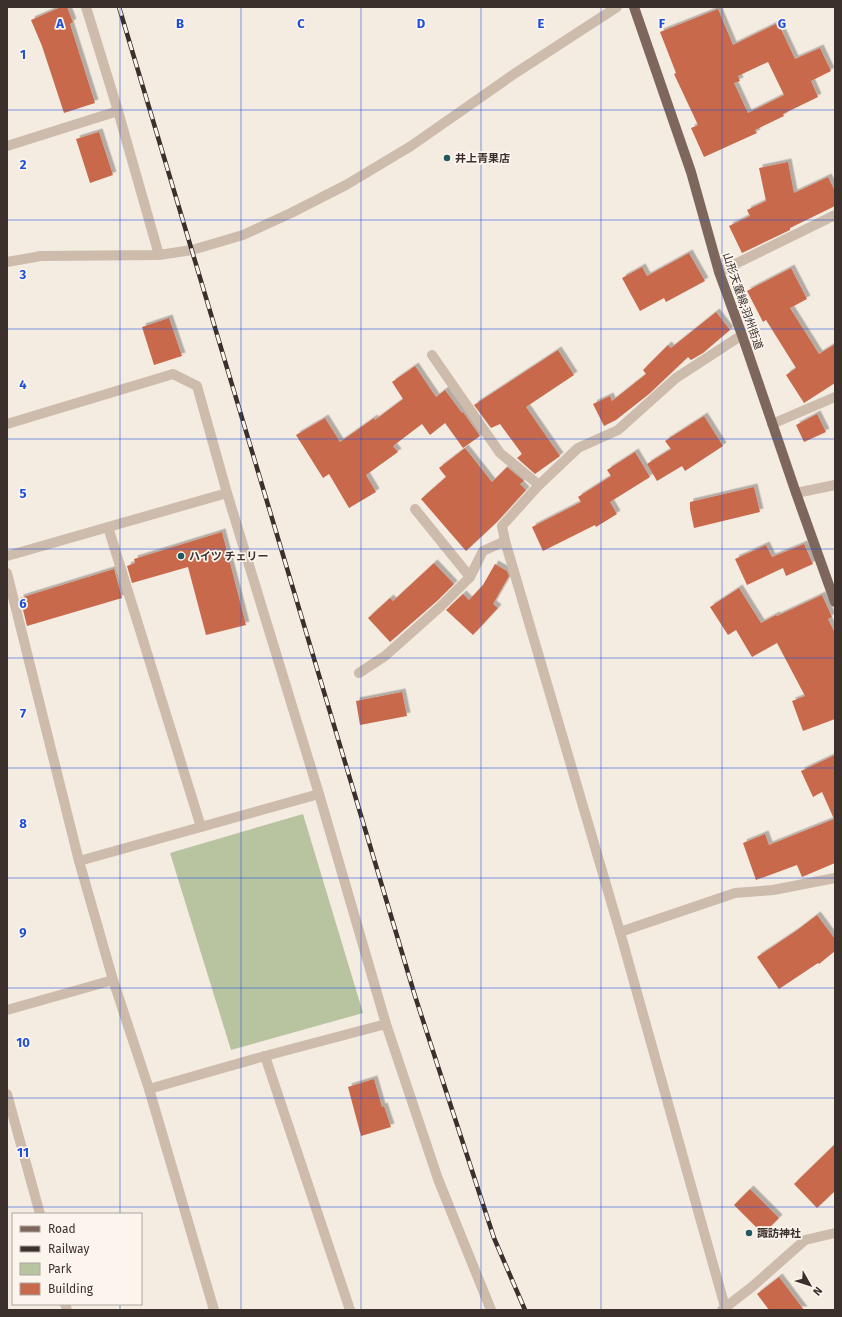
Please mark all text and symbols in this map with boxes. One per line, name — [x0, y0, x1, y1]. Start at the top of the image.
text: A — [55, 16, 64, 31]
text: B — [176, 16, 184, 31]
text: C — [297, 16, 305, 31]
text: D — [417, 16, 426, 31]
text: E — [538, 16, 545, 31]
text: F — [659, 16, 666, 31]
text: G — [778, 16, 786, 31]
text: 1 — [20, 47, 26, 62]
place label: 井上青果店 — [455, 152, 510, 165]
marker: 井上青果店 — [442, 153, 452, 163]
text: 2 — [20, 157, 27, 172]
street label: 山形天童線;羽州街道 — [720, 251, 765, 351]
text: 3 — [19, 267, 27, 282]
text: 4 — [19, 377, 27, 392]
text: 5 — [20, 486, 27, 501]
place label: ハイツ チェリー — [189, 550, 268, 563]
marker: ハイツ チェリー — [176, 551, 186, 561]
text: 6 — [19, 596, 27, 611]
text: 7 — [20, 706, 26, 721]
text: 8 — [19, 816, 27, 831]
text: 9 — [19, 925, 27, 940]
text: 10 — [16, 1035, 30, 1050]
text: 11 — [17, 1145, 29, 1160]
legend — [12, 1213, 142, 1305]
text: Road — [48, 1222, 76, 1236]
place label: 諏訪神社 — [757, 1227, 801, 1240]
marker: 諏訪神社 — [744, 1228, 754, 1238]
text: Railway — [48, 1242, 89, 1256]
text: Park — [48, 1262, 72, 1276]
north arrow — [790, 1265, 830, 1305]
text: Building — [48, 1282, 94, 1296]
text: N — [810, 1284, 825, 1298]

